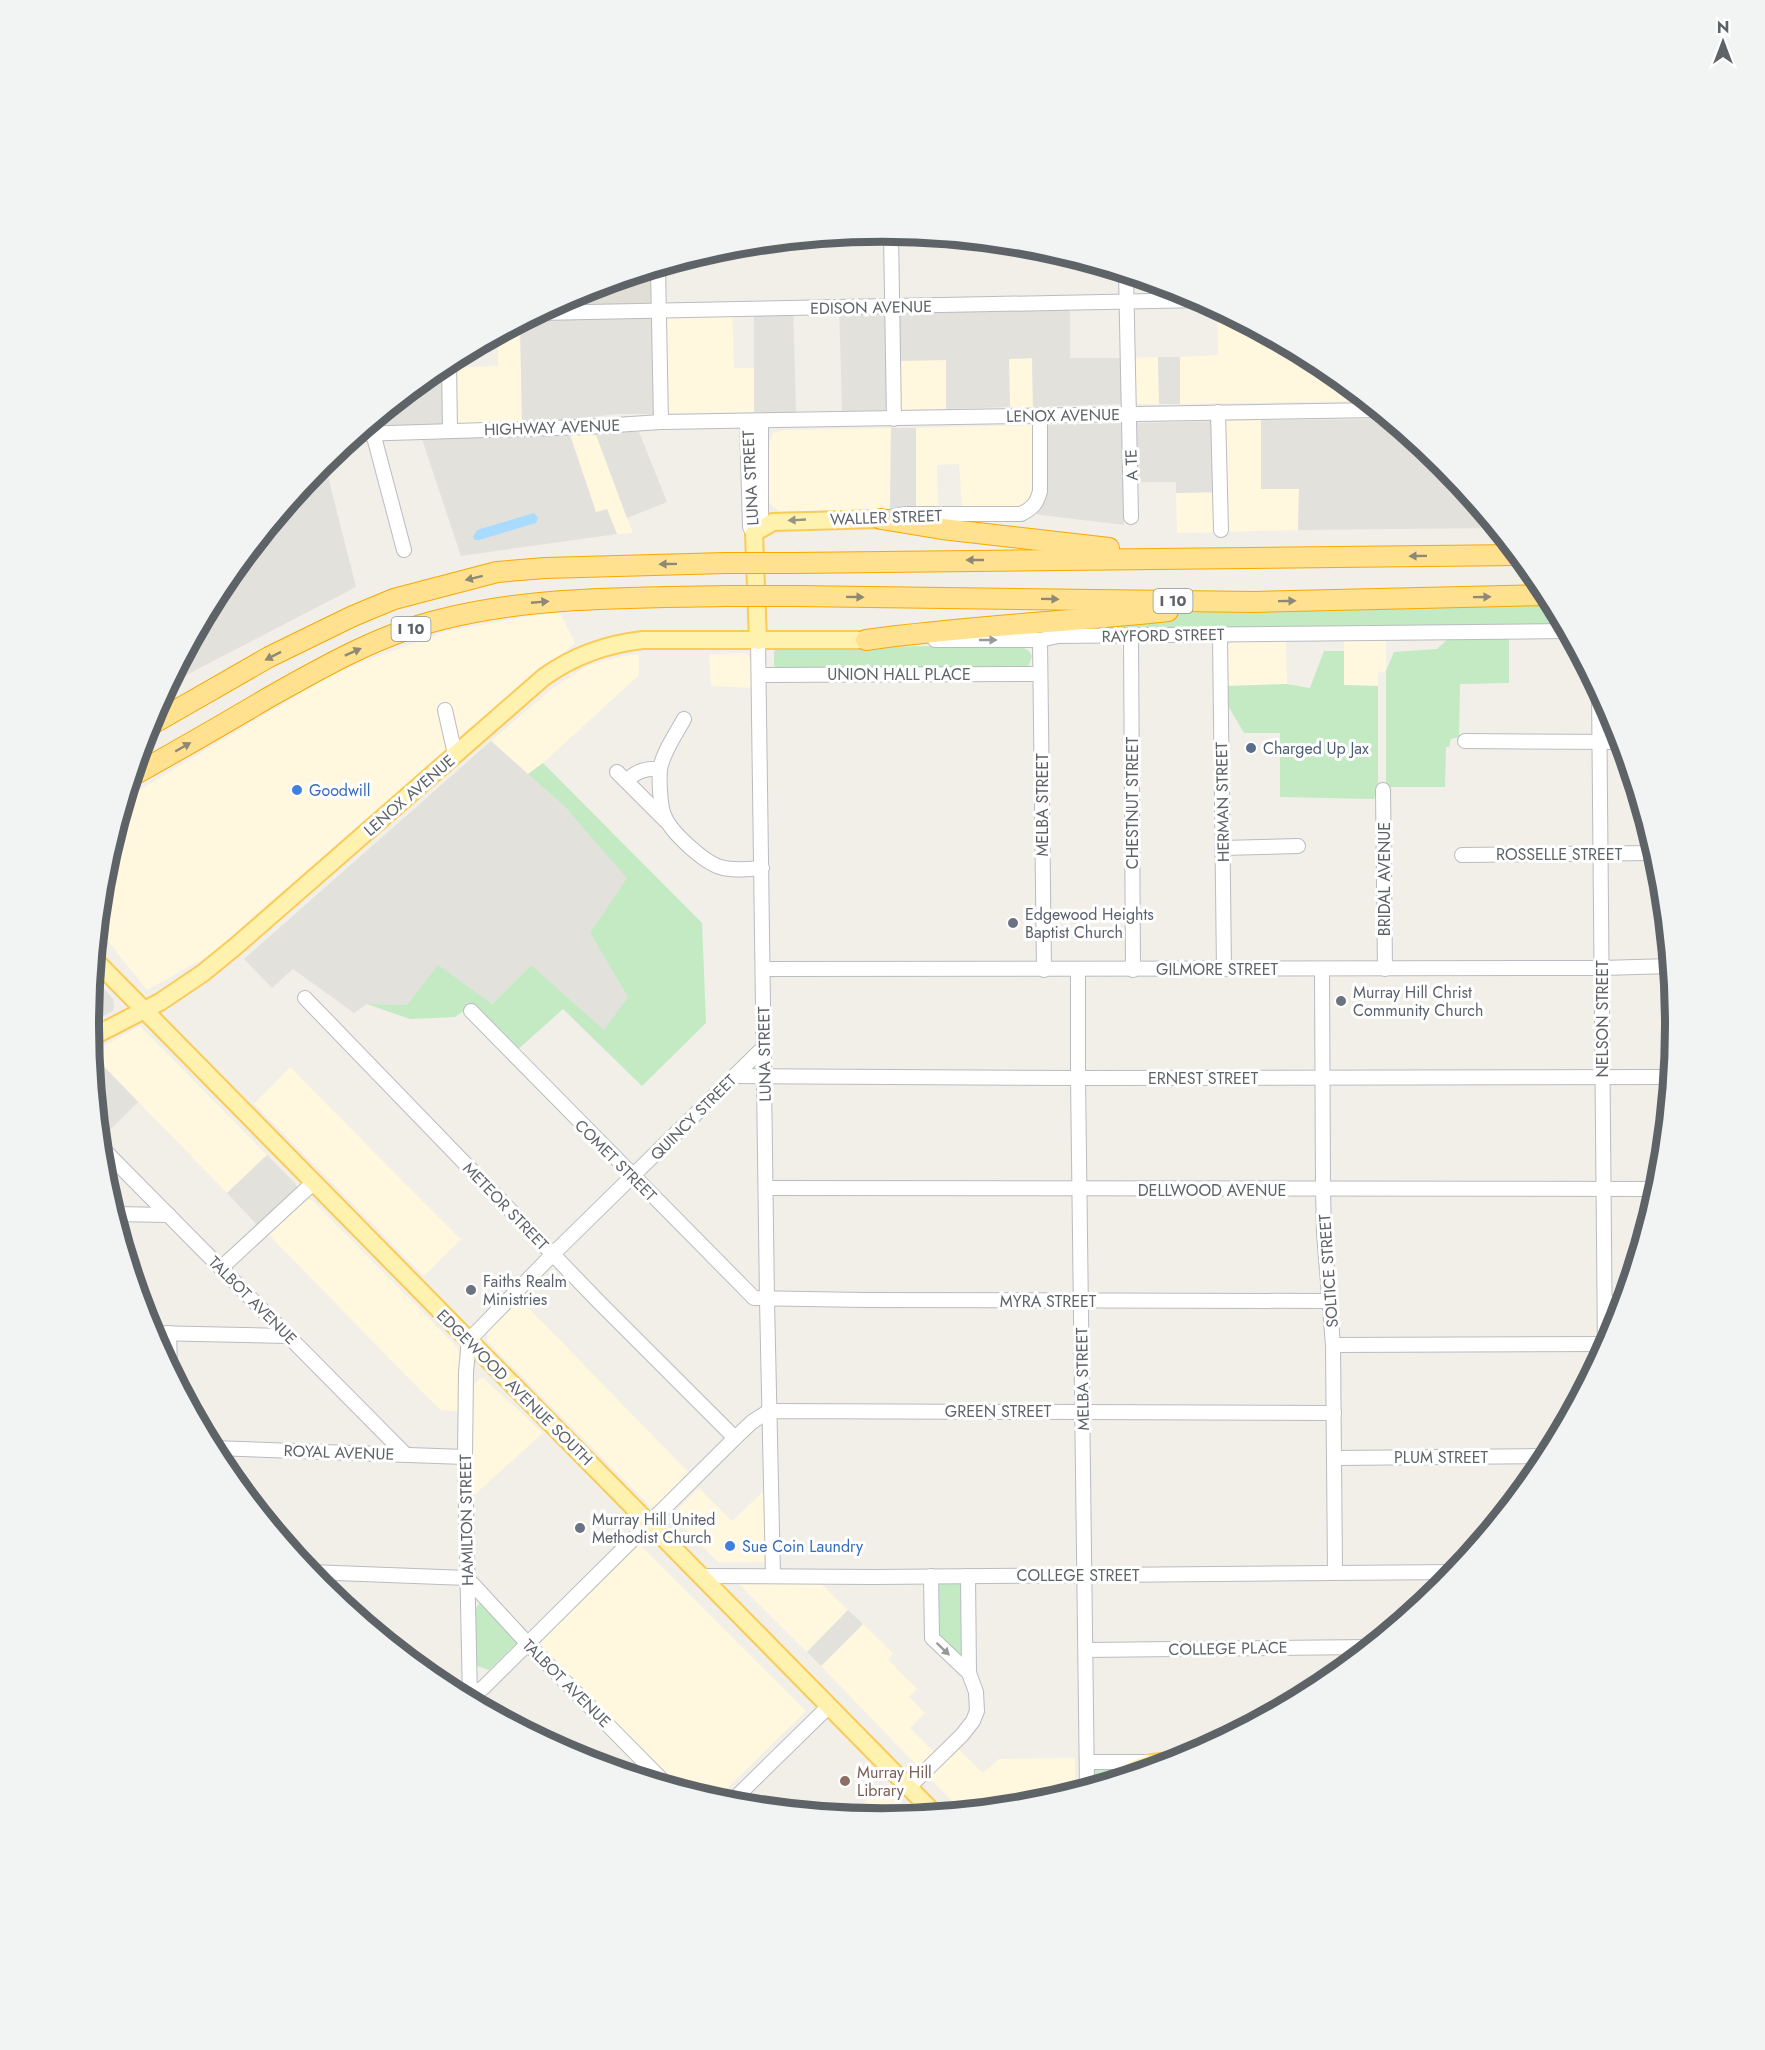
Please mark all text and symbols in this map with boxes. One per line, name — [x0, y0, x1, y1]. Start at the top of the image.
north arrow — [1693, 12, 1753, 72]
text: N — [1717, 16, 1729, 39]
street label: EDISON AVENUE — [810, 295, 932, 320]
street label: LENOX AVENUE — [1006, 403, 1120, 428]
street label: HIGHWAY AVENUE — [484, 414, 620, 441]
street label: LUNA STREET — [736, 429, 764, 526]
street label: A TE — [1119, 449, 1144, 481]
street label: WALLER STREET — [830, 504, 943, 531]
one-way arrow — [787, 516, 806, 525]
one-way arrow — [1409, 551, 1428, 561]
one-way arrow — [966, 555, 985, 564]
one-way arrow — [658, 560, 677, 569]
one-way arrow — [465, 574, 483, 584]
road number: I 10 — [1154, 589, 1192, 613]
one-way arrow — [845, 592, 864, 602]
one-way arrow — [1472, 592, 1491, 602]
one-way arrow — [1040, 594, 1059, 604]
one-way arrow — [1277, 596, 1296, 606]
one-way arrow — [531, 597, 550, 607]
road number: I 10 — [392, 617, 430, 641]
street label: RAYFORD STREET — [1101, 623, 1225, 648]
one-way arrow — [978, 635, 997, 645]
one-way arrow — [345, 648, 362, 657]
one-way arrow — [265, 651, 282, 660]
street label: UNION HALL PLACE — [827, 663, 971, 686]
street label: CHESTNUT STREET — [1121, 736, 1144, 869]
place label: Charged Up Jax — [1263, 737, 1369, 760]
street label: HERMAN STREET — [1210, 741, 1235, 862]
marker: Charged Up Jax — [1244, 741, 1258, 755]
one-way arrow — [175, 742, 192, 752]
street label: LENOX AVENUE — [359, 749, 460, 841]
street label: MELBA STREET — [1031, 753, 1054, 857]
place label: Goodwill — [309, 779, 370, 802]
marker: Goodwill — [290, 783, 304, 797]
street label: BRIDAL AVENUE — [1373, 822, 1396, 936]
street label: ROSSELLE STREET — [1496, 843, 1623, 866]
place label: Edgewood Heights Baptist Church — [1025, 903, 1154, 944]
marker: Edgewood Heights Baptist Church — [1006, 916, 1020, 930]
street label: GILMORE STREET — [1156, 958, 1279, 981]
street label: NELSON STREET — [1591, 960, 1614, 1078]
place label: Murray Hill Christ Community Church — [1353, 981, 1483, 1022]
marker: Murray Hill Christ Community Church — [1334, 994, 1348, 1008]
street label: LUNA STREET — [752, 1006, 777, 1102]
street label: ERNEST STREET — [1148, 1067, 1259, 1090]
street label: QUINCY STREET — [645, 1069, 742, 1166]
street label: COMET STREET — [569, 1114, 662, 1207]
street label: METEOR STREET — [458, 1157, 554, 1256]
street label: DELLWOOD AVENUE — [1138, 1179, 1286, 1202]
street label: SOLTICE STREET — [1313, 1213, 1344, 1328]
street label: TALBOT AVENUE — [203, 1251, 302, 1350]
place label: Faiths Realm Ministries — [483, 1270, 567, 1311]
marker: Faiths Realm Ministries — [464, 1283, 478, 1297]
street label: MYRA STREET — [1000, 1290, 1097, 1313]
street label: EDGEWOOD AVENUE SOUTH — [432, 1304, 598, 1470]
street label: MELBA STREET — [1070, 1327, 1095, 1431]
street label: GREEN STREET — [945, 1400, 1052, 1423]
street label: ROYAL AVENUE — [283, 1439, 395, 1466]
street label: PLUM STREET — [1394, 1446, 1489, 1469]
street label: HAMILTON STREET — [454, 1453, 479, 1586]
place label: Murray Hill United Methodist Church — [592, 1508, 715, 1549]
marker: Murray Hill United Methodist Church — [573, 1521, 587, 1535]
place label: Sue Coin Laundry — [742, 1535, 864, 1558]
marker: Sue Coin Laundry — [723, 1539, 737, 1553]
street label: COLLEGE STREET — [1016, 1564, 1140, 1587]
street label: TALBOT AVENUE — [517, 1634, 616, 1733]
street label: COLLEGE PLACE — [1168, 1636, 1288, 1661]
one-way arrow — [936, 1641, 950, 1655]
place label: Murray Hill Library — [857, 1761, 932, 1802]
marker: Murray Hill Library — [838, 1774, 852, 1788]

